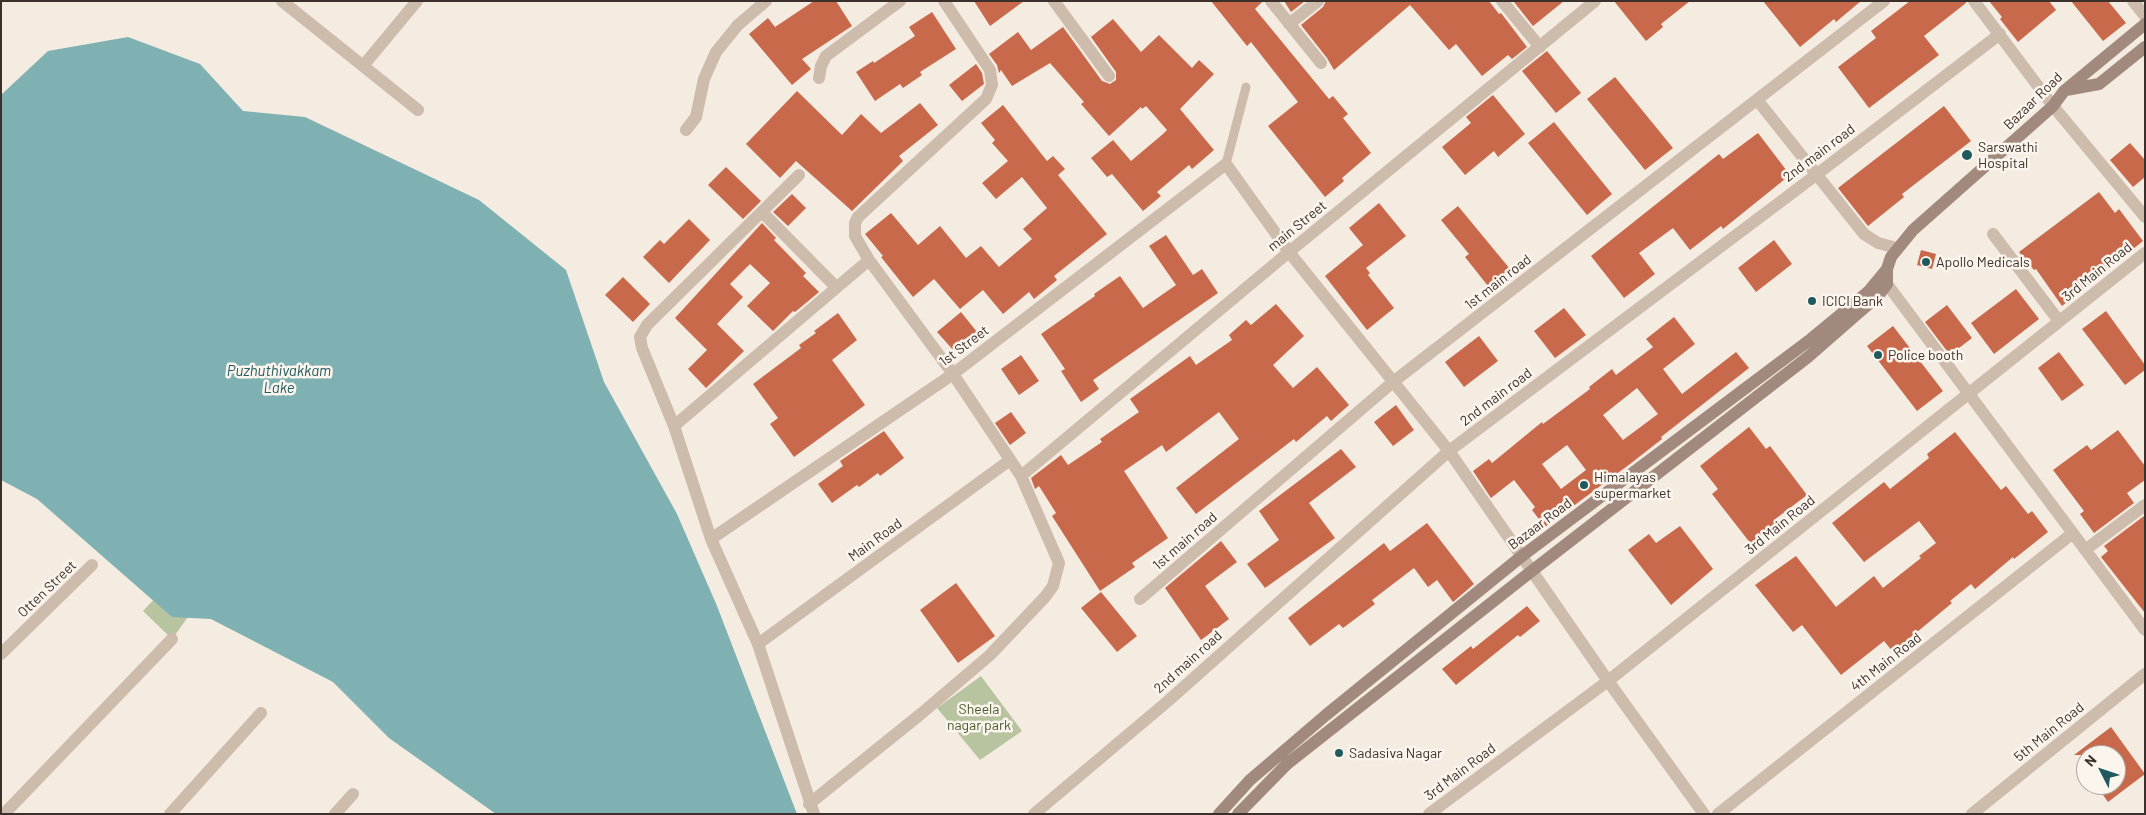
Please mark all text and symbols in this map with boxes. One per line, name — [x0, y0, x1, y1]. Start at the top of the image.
street label: Bazaar Road — [2000, 69, 2066, 133]
street label: 2nd main road — [1780, 121, 1858, 185]
place label: Sarswathi Hospital — [1978, 139, 2038, 172]
marker: Sarswathi Hospital — [1960, 148, 1974, 162]
street label: main Street — [1264, 197, 1330, 255]
street label: 3rd Main Road — [2059, 239, 2135, 305]
street label: 1st main road — [1461, 251, 1535, 313]
place label: Apollo Medicals — [1936, 254, 2030, 270]
marker: Apollo Medicals — [1920, 256, 1932, 268]
place label: ICICI Bank — [1822, 293, 1883, 309]
marker: ICICI Bank — [1806, 295, 1818, 307]
street label: 1st Street — [936, 322, 992, 370]
place label: Police booth — [1888, 347, 1963, 363]
marker: Police booth — [1872, 349, 1884, 361]
water label: Puzhuthivakkam Lake — [227, 362, 331, 397]
street label: 2nd main road — [1457, 365, 1535, 429]
place label: Himalayas supermarket — [1594, 469, 1671, 502]
marker: Himalayas supermarket — [1578, 479, 1590, 491]
street label: 3rd Main Road — [1742, 492, 1818, 558]
street label: Bazaar Road — [1505, 495, 1575, 553]
street label: 1st main road — [1149, 509, 1221, 573]
street label: Main Road — [845, 515, 905, 565]
street label: Otten Street — [14, 557, 80, 621]
street label: 2nd main road — [1151, 627, 1225, 697]
street label: 4th Main Road — [1847, 629, 1925, 695]
street label: 5th Main Road — [2011, 699, 2087, 765]
park label: Sheela nagar park — [947, 701, 1011, 734]
street label: 3rd Main Road — [1421, 740, 1499, 804]
place label: Sadasiva Nagar — [1349, 745, 1442, 761]
north arrow — [2076, 745, 2126, 795]
marker: Sadasiva Nagar — [1333, 747, 1345, 759]
text: N — [2081, 751, 2100, 770]

